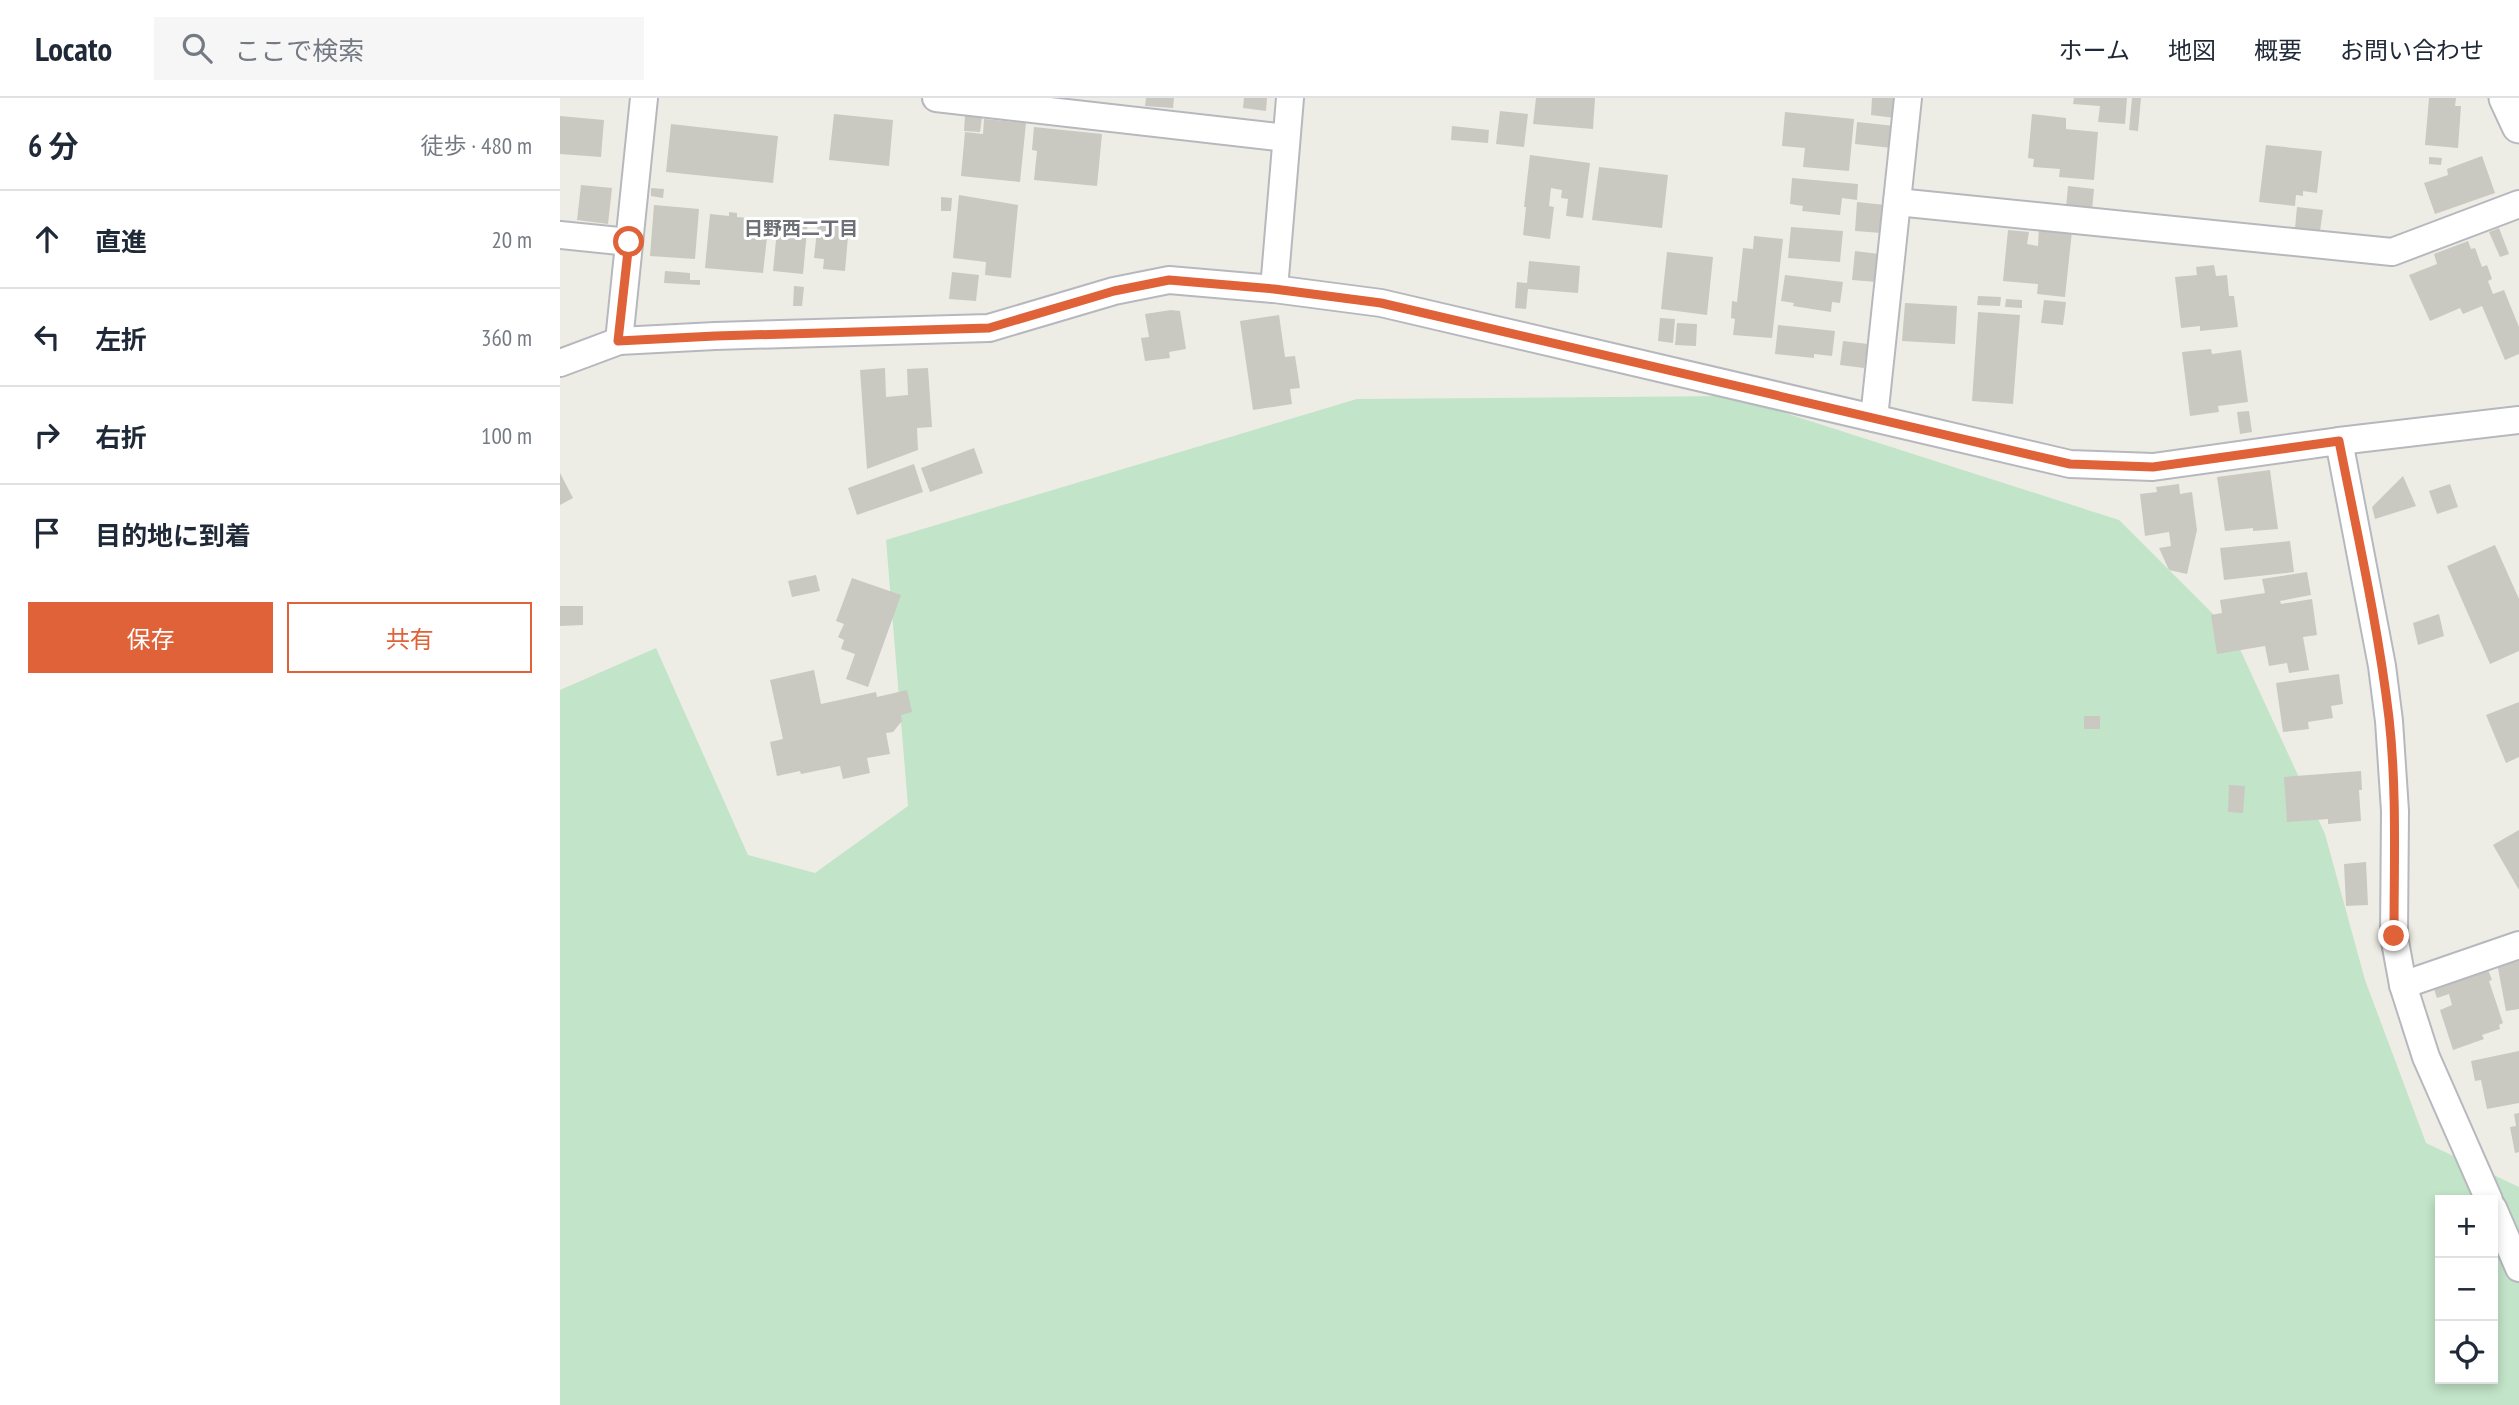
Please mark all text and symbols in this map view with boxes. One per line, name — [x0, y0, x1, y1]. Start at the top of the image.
search box — [154, 17, 644, 80]
text: Locato — [35, 27, 112, 70]
icon: search — [178, 29, 216, 67]
text: ここで検索 — [234, 34, 364, 67]
text: ホーム — [2059, 35, 2130, 66]
text: 地図 — [2168, 35, 2216, 66]
text: 概要 — [2254, 35, 2302, 66]
text: お問い合わせ — [2340, 35, 2484, 66]
text: 6 分 — [28, 126, 79, 165]
text: 徒歩 · 480 m — [420, 131, 532, 160]
district label: 日野西二丁目 — [744, 216, 858, 240]
icon: ahead — [28, 220, 66, 258]
text: 直進 — [95, 225, 147, 258]
text: 20 m — [491, 225, 532, 254]
route start — [613, 226, 644, 257]
icon: left — [28, 318, 66, 356]
text: 左折 — [95, 323, 147, 356]
text: 360 m — [481, 323, 532, 352]
icon: right — [28, 416, 66, 454]
text: 右折 — [95, 421, 147, 454]
text: 100 m — [481, 421, 532, 450]
icon: arrive — [28, 514, 66, 552]
text: 目的地に到着 — [95, 519, 251, 552]
button: 保存 — [28, 602, 273, 673]
button: 共有 — [287, 602, 532, 673]
route end — [2378, 920, 2409, 951]
map controls — [2435, 1195, 2498, 1384]
button: + — [2435, 1195, 2498, 1258]
button: − — [2435, 1258, 2498, 1321]
button: locate — [2435, 1321, 2498, 1384]

